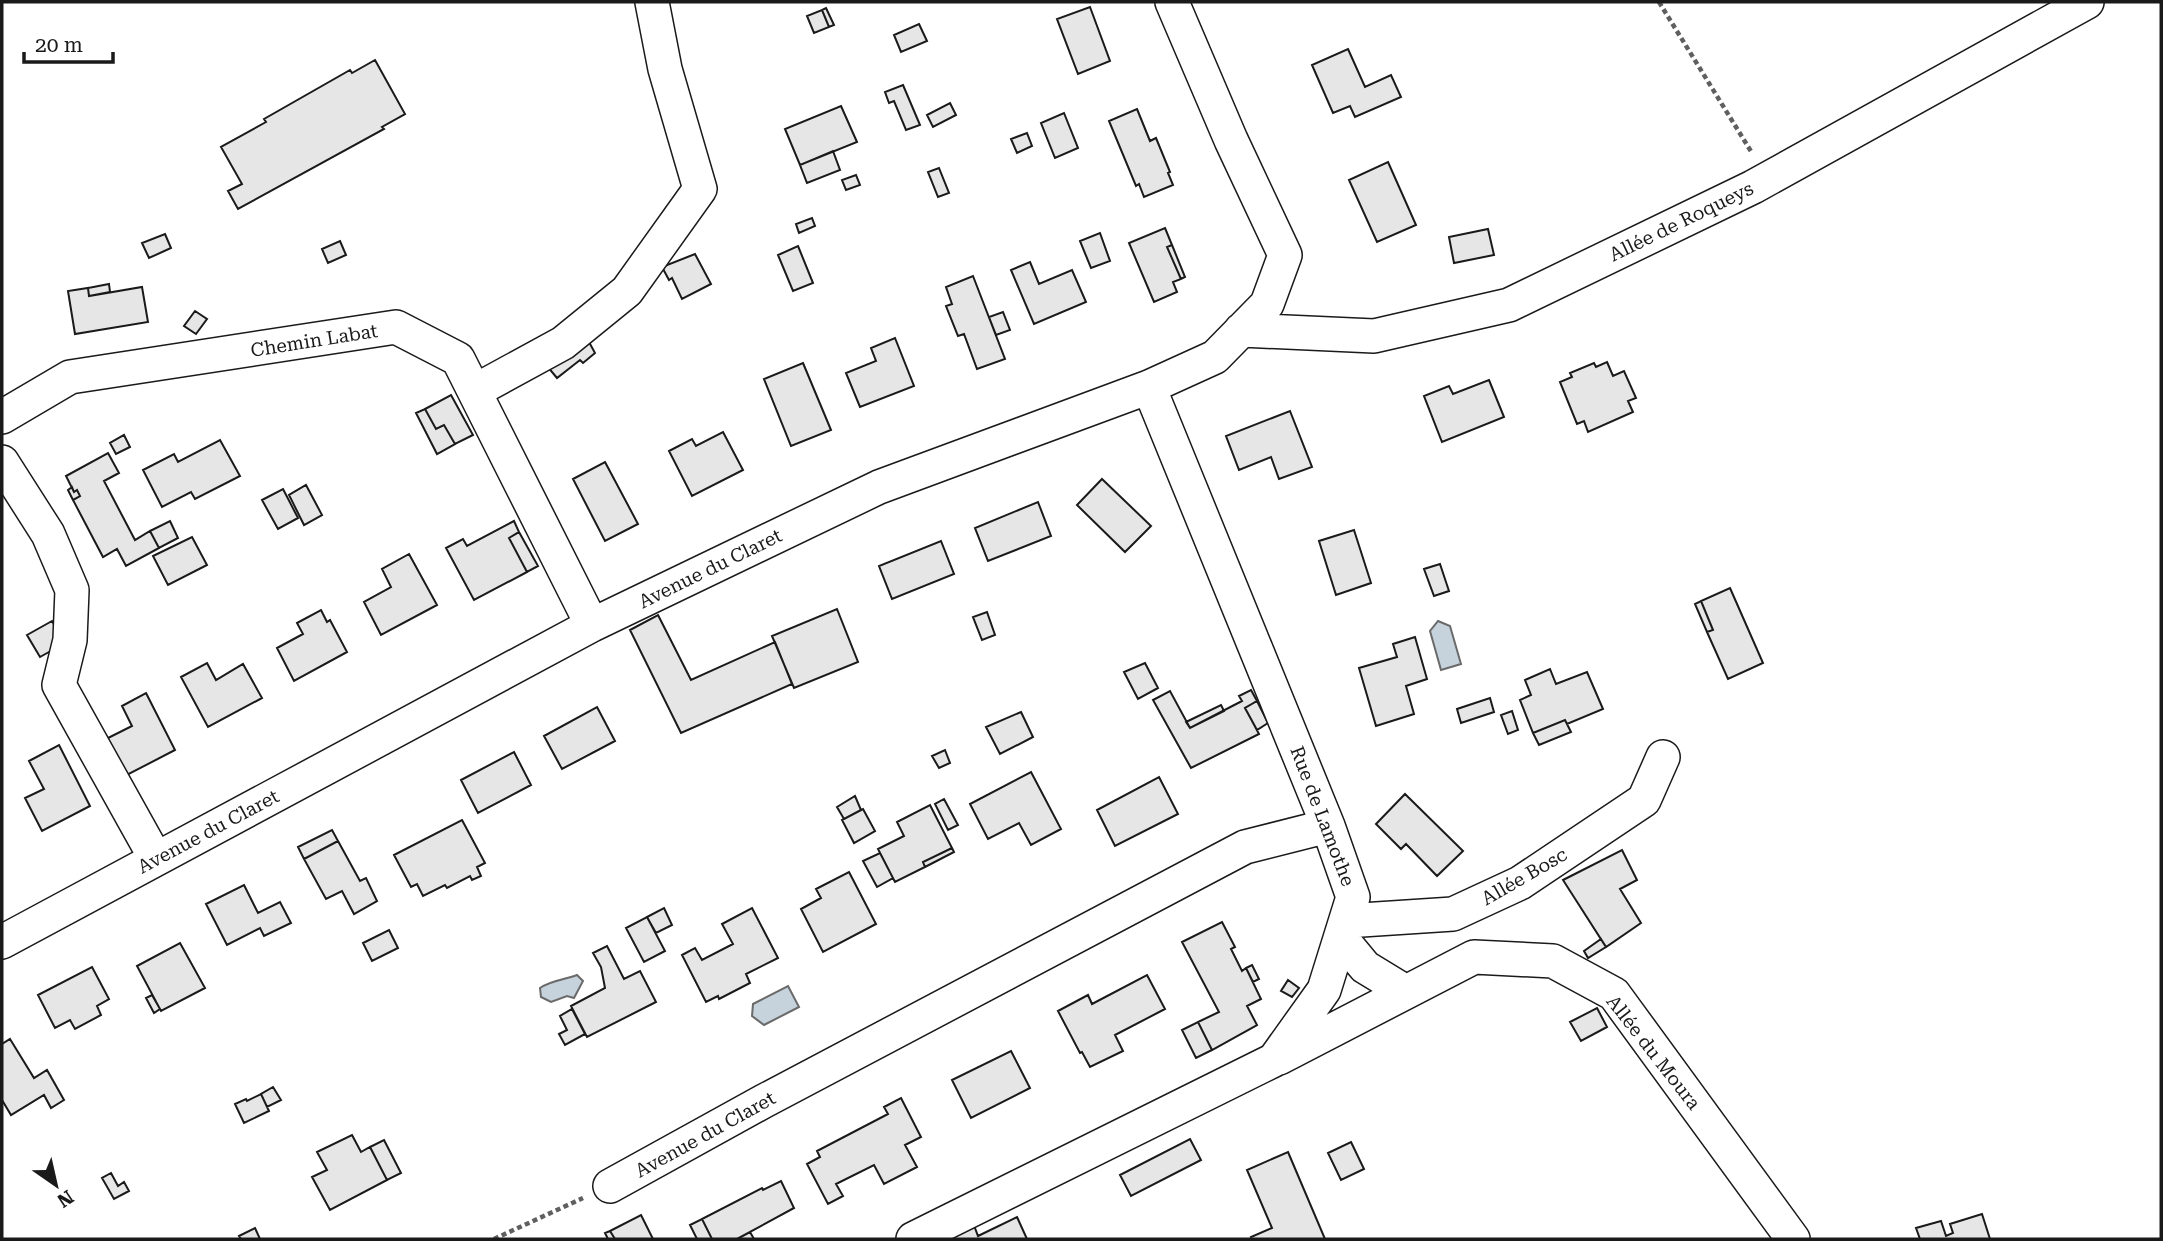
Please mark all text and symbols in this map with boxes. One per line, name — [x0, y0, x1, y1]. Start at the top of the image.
scale bar — [24, 21, 114, 65]
text: 20 m — [35, 33, 83, 57]
street label: Allée de Roqueys — [1605, 177, 1757, 266]
street label: Chemin Labat — [249, 319, 379, 362]
street label: Avenue du Claret — [635, 524, 786, 613]
street label: Rue de Lamothe — [1285, 743, 1360, 890]
street label: Avenue du Claret — [134, 785, 283, 878]
street label: Allée Bosc — [1477, 843, 1571, 910]
street label: Allée du Moura — [1602, 990, 1706, 1115]
street label: Avenue du Claret — [631, 1086, 779, 1182]
north arrow — [21, 1150, 91, 1220]
text: N — [52, 1185, 78, 1213]

